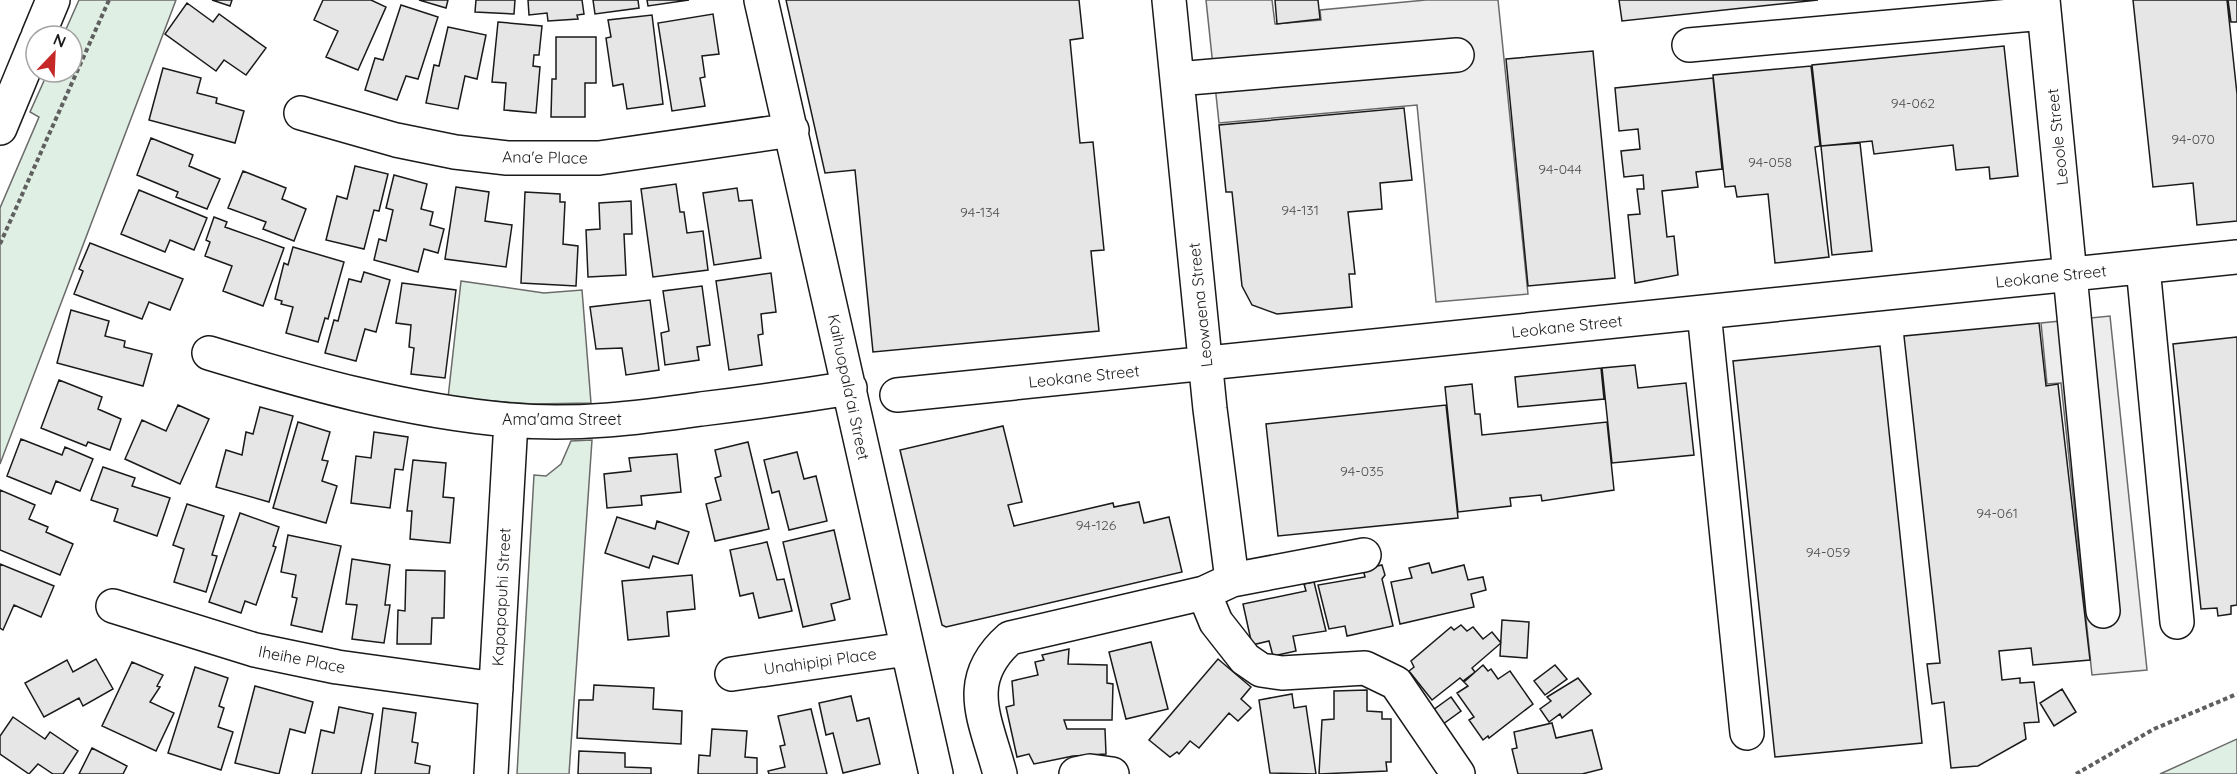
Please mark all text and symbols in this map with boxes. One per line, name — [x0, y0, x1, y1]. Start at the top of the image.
north arrow — [24, 24, 84, 84]
text: N — [51, 29, 69, 52]
street label: Leoole Street — [2042, 87, 2072, 187]
house number: 94-062 — [1891, 94, 1935, 112]
house number: 94-070 — [2171, 130, 2215, 148]
street label: Ana'e Place — [502, 146, 588, 168]
house number: 94-058 — [1748, 153, 1792, 171]
house number: 94-044 — [1538, 160, 1582, 178]
house number: 94-131 — [1281, 201, 1319, 219]
house number: 94-134 — [960, 203, 1000, 221]
street label: Leowaena Street — [1184, 242, 1216, 368]
street label: Leokane Street — [1994, 260, 2108, 292]
street label: Leokane Street — [1510, 310, 1624, 342]
street label: Kaihuopala'ai Street — [824, 312, 874, 462]
street label: Leokane Street — [1027, 360, 1141, 392]
street label: Ama'ama Street — [502, 409, 622, 429]
house number: 94-035 — [1340, 462, 1384, 480]
house number: 94-061 — [1976, 504, 2018, 522]
house number: 94-126 — [1076, 516, 1117, 534]
street label: Kapapapuhi Street — [487, 527, 515, 667]
house number: 94-059 — [1806, 543, 1850, 561]
street label: Iheihe Place — [257, 641, 347, 677]
street label: Unahipipi Place — [762, 643, 878, 679]

